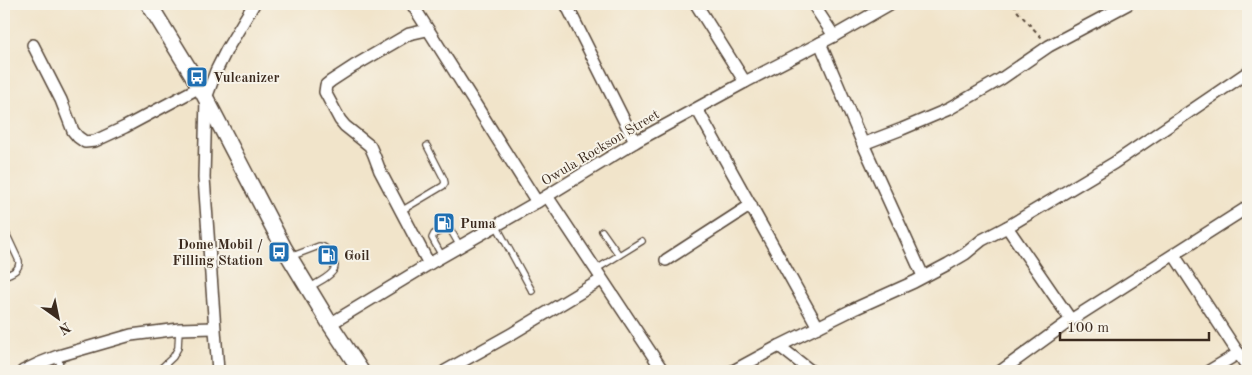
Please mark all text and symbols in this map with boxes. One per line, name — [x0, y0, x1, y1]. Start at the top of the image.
bus stop icon: Vulcanizer — [185, 65, 209, 89]
place label: Vulcanizer — [213, 71, 280, 85]
street label: Owula Rockson Street — [539, 107, 662, 189]
fuel station icon: Puma — [432, 211, 456, 235]
place label: Puma — [460, 217, 496, 231]
place label: Dome Mobil / Filling Station — [172, 238, 263, 268]
bus stop icon: Dome Mobil / Filling Station — [267, 240, 291, 264]
fuel station icon: Goil — [316, 243, 340, 267]
place label: Goil — [344, 249, 370, 263]
north arrow — [32, 292, 82, 342]
scale bar — [1060, 310, 1208, 342]
text: N — [56, 319, 73, 337]
text: 100 m — [1067, 321, 1109, 336]

